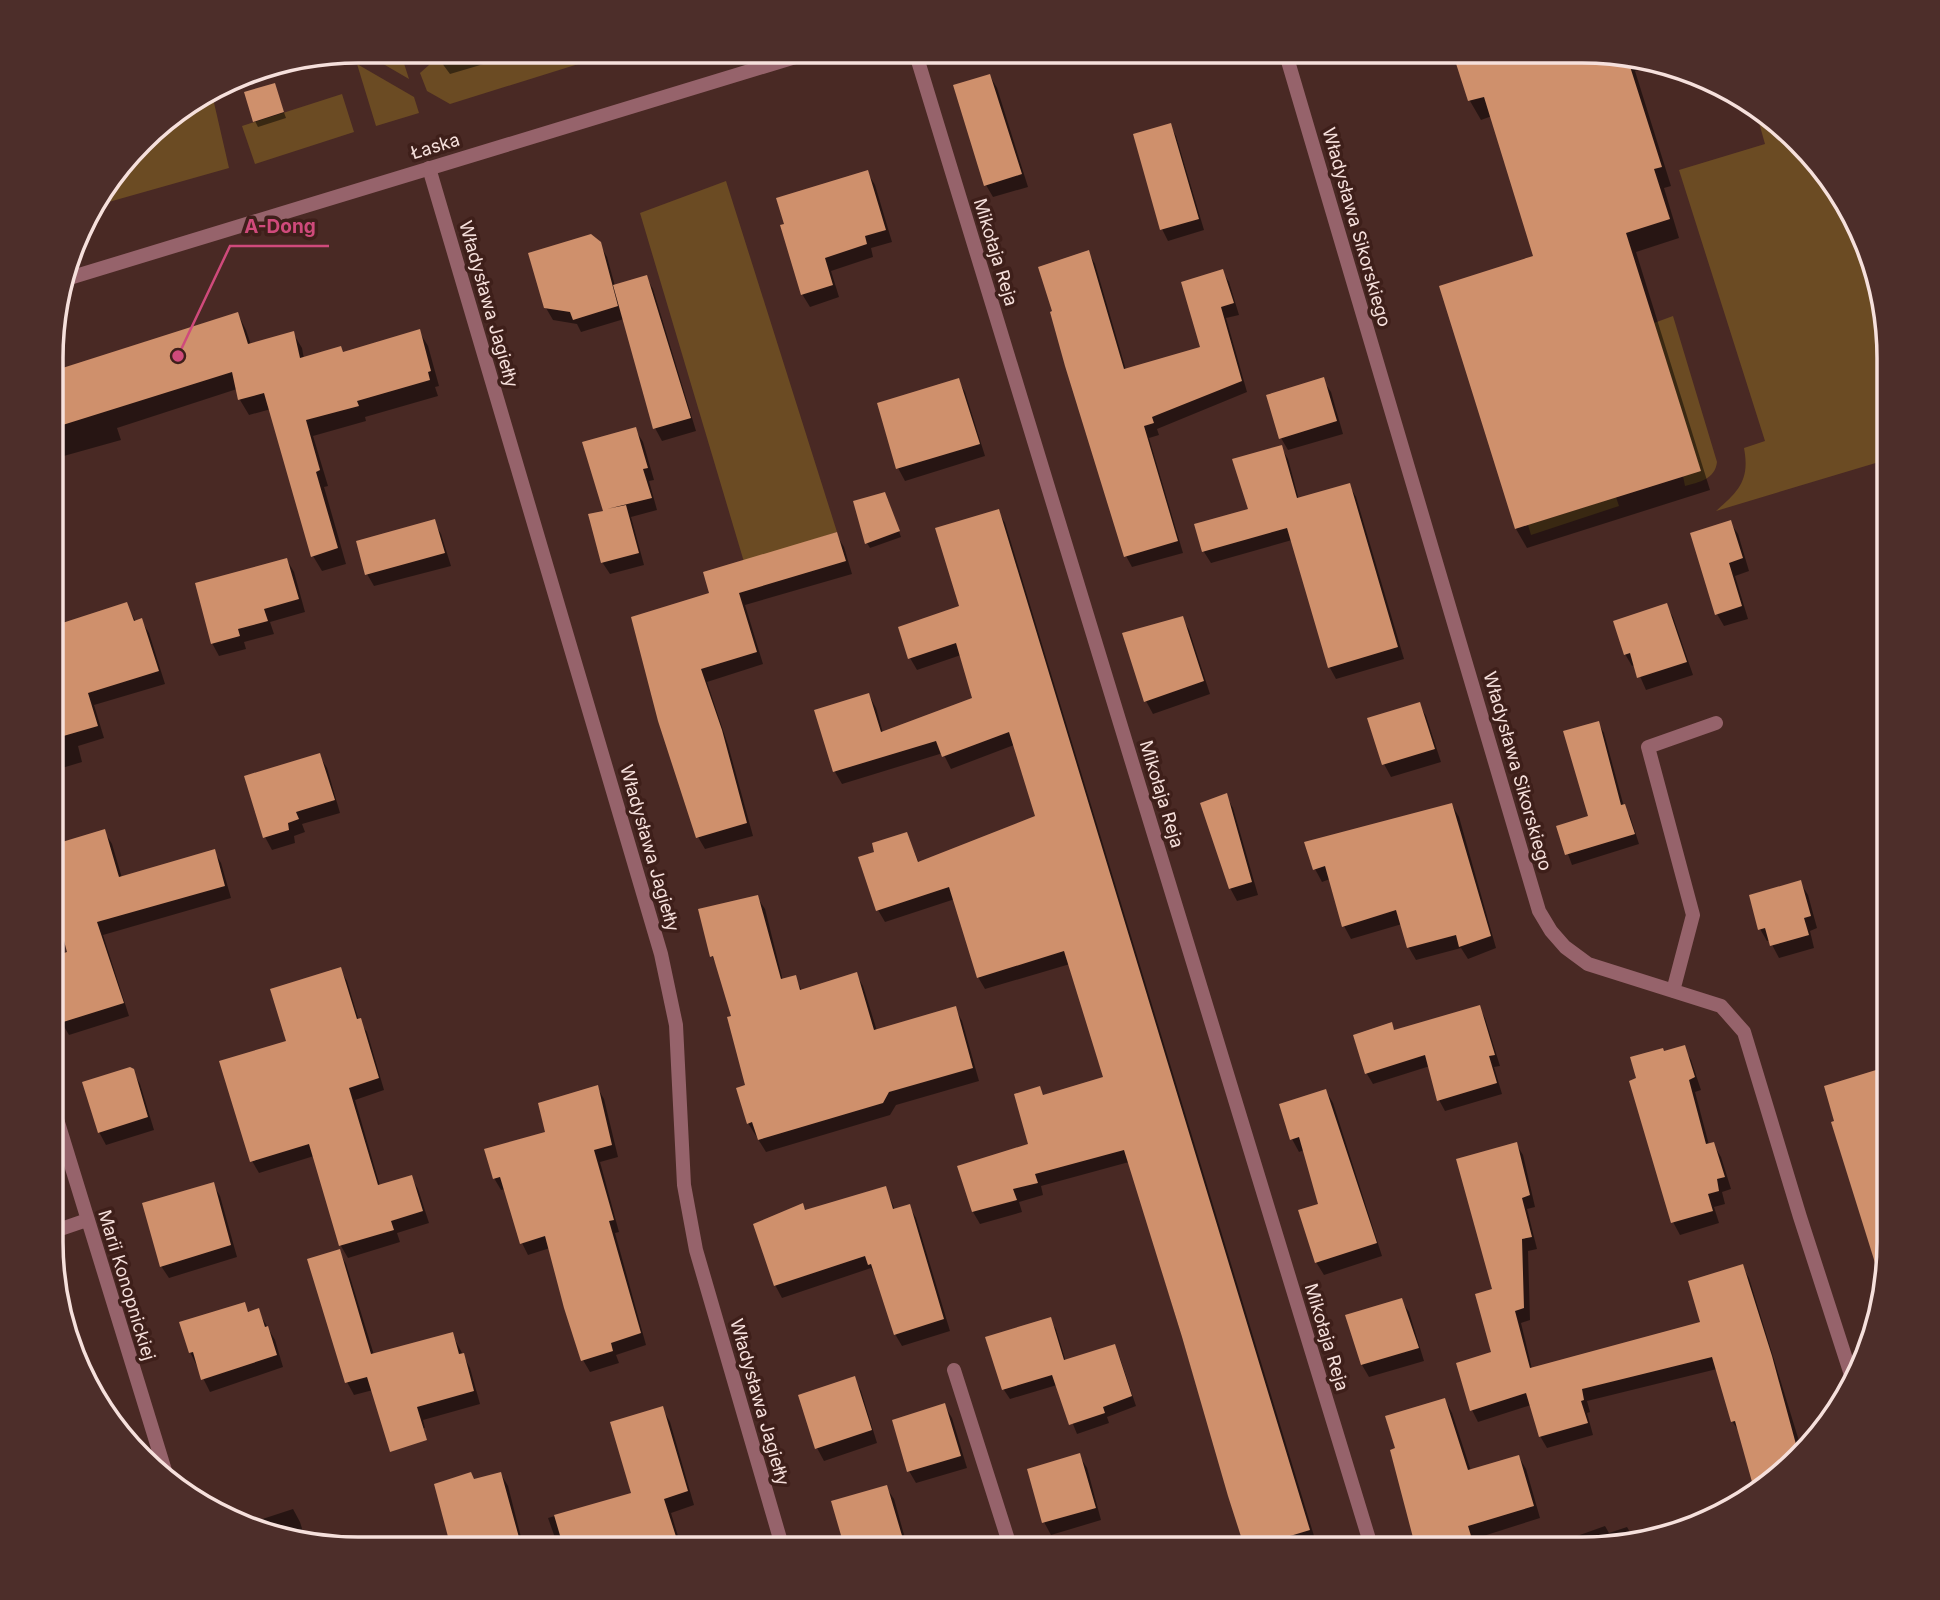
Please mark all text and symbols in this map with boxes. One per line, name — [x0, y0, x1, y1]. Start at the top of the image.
street label: Władysława Sikorskiego — [1318, 125, 1396, 329]
street label: Łaska — [408, 129, 462, 163]
street label: Mikołaja Reja — [970, 196, 1022, 308]
callout: A-Dong — [230, 206, 329, 246]
text: A-Dong — [244, 215, 316, 238]
street label: Władysława Jagiełły — [455, 218, 523, 390]
street label: Władysława Sikorskiego — [1479, 669, 1557, 873]
street label: Mikołaja Reja — [1136, 738, 1188, 850]
street label: Władysława Jagiełły — [616, 762, 684, 934]
street label: Marii Konopnickiej — [94, 1207, 160, 1363]
street label: Mikołaja Reja — [1301, 1281, 1353, 1393]
street label: Władysława Jagiełły — [726, 1316, 794, 1488]

